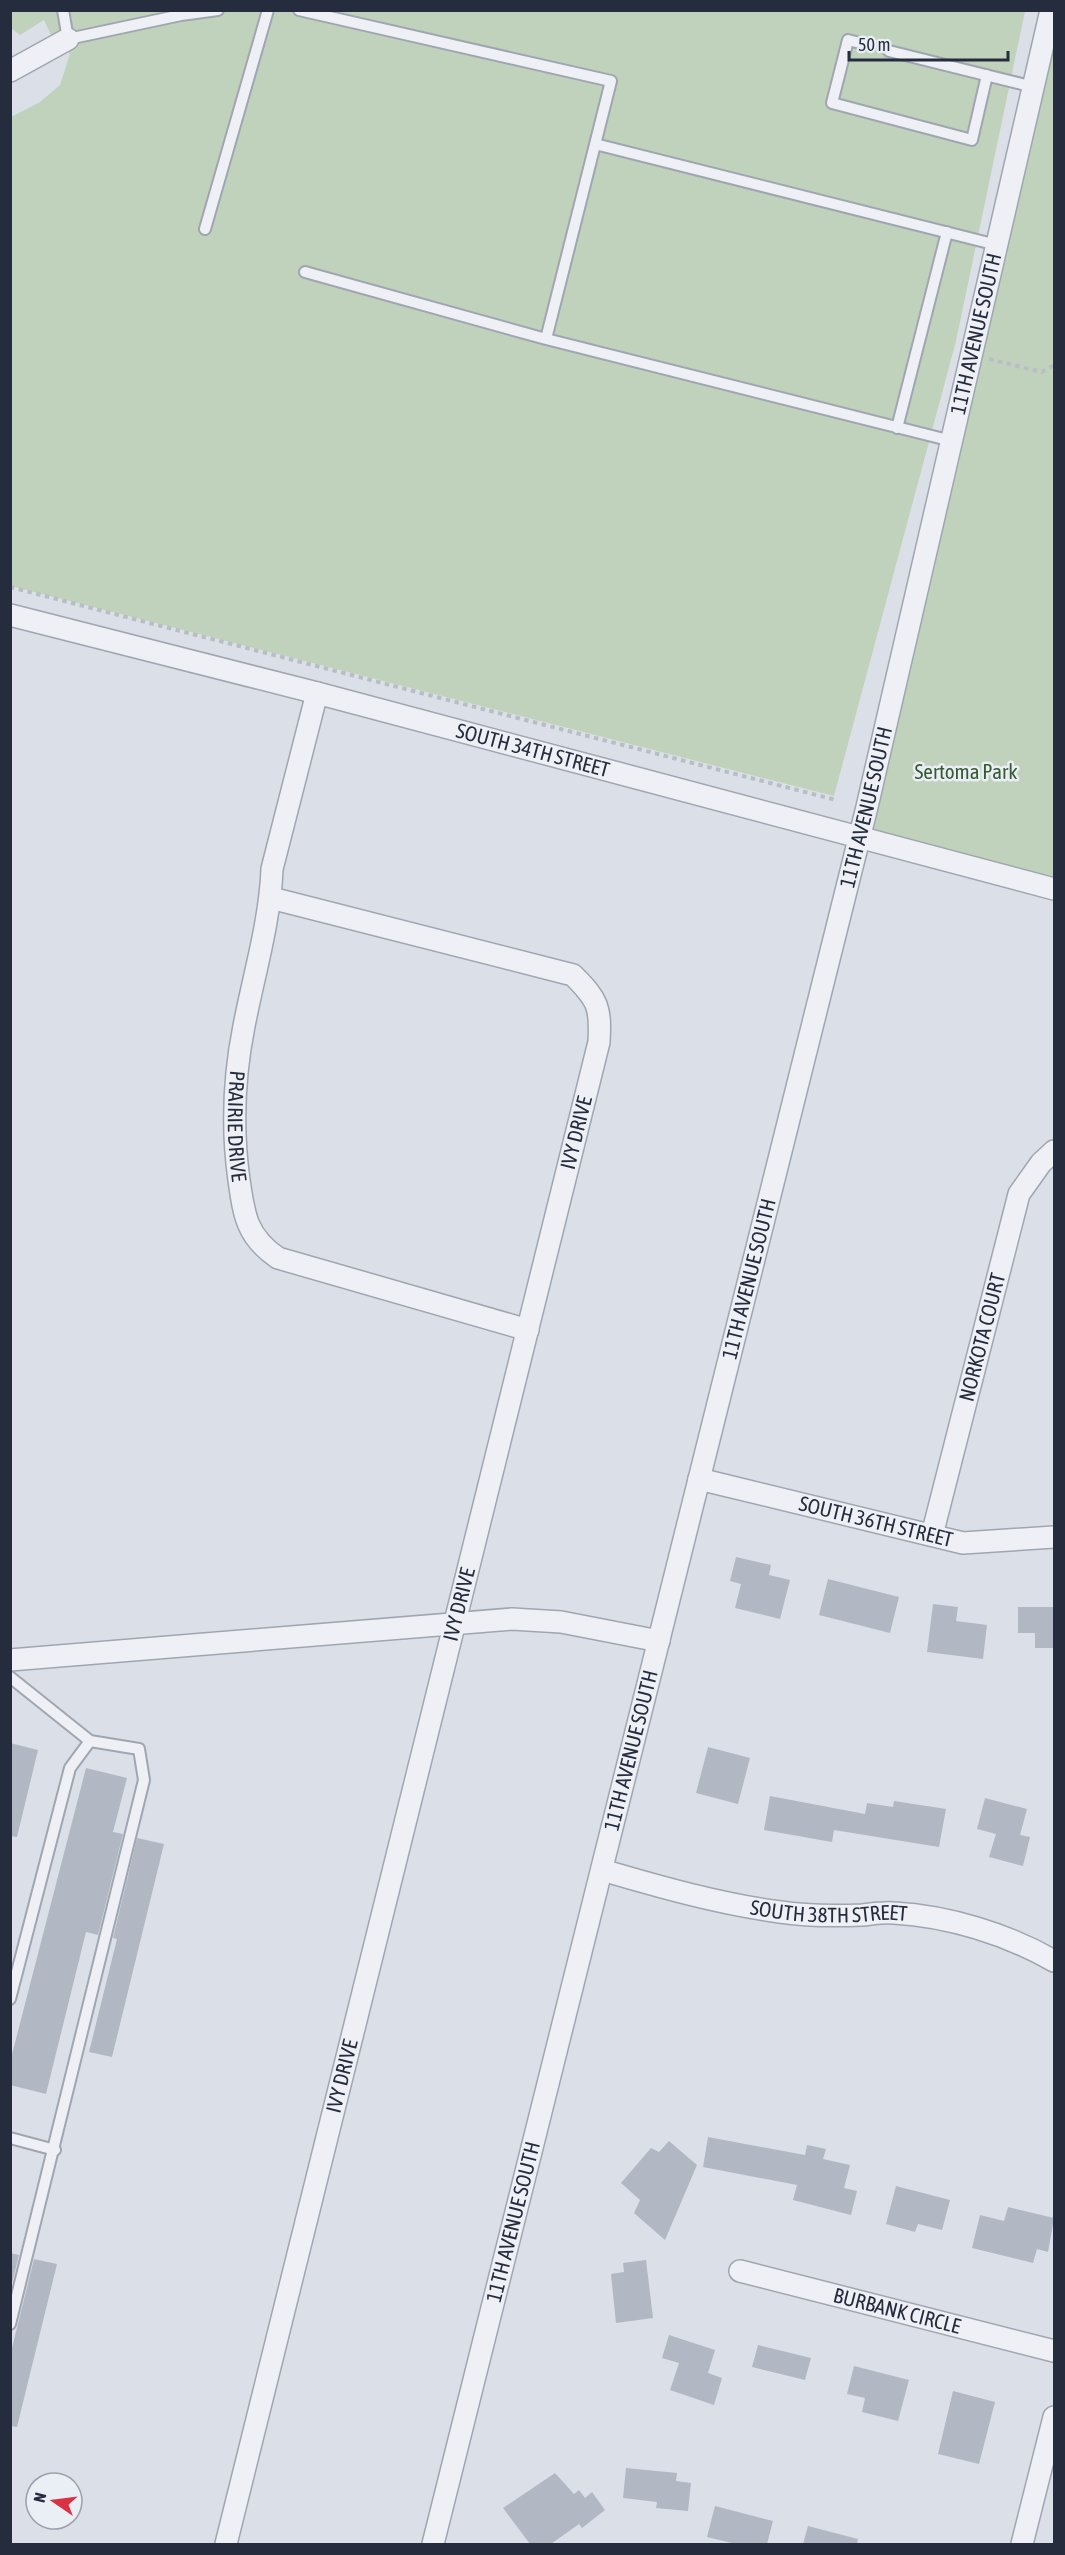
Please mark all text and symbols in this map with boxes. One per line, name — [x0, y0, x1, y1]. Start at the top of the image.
scale bar — [849, 24, 1008, 62]
text: 50 m — [858, 34, 890, 55]
street label: 11TH AVENUE SOUTH — [945, 251, 1005, 417]
street label: SOUTH 34TH STREET — [454, 718, 612, 781]
street label: 11TH AVENUE SOUTH — [834, 724, 896, 890]
park label: Sertoma Park — [915, 759, 1017, 783]
street label: PRAIRIE DRIVE — [224, 1070, 252, 1183]
street label: IVY DRIVE — [555, 1093, 596, 1172]
street label: 11TH AVENUE SOUTH — [717, 1196, 780, 1361]
street label: NORKOTA COURT — [954, 1270, 1009, 1404]
street label: SOUTH 36TH STREET — [797, 1491, 956, 1551]
street label: IVY DRIVE — [438, 1565, 479, 1643]
street label: 11TH AVENUE SOUTH — [599, 1667, 662, 1833]
street label: SOUTH 38TH STREET — [749, 1895, 908, 1927]
street label: IVY DRIVE — [321, 2037, 362, 2115]
street label: 11TH AVENUE SOUTH — [481, 2139, 544, 2304]
street label: BURBANK CIRCLE — [831, 2282, 963, 2338]
north arrow — [24, 2471, 84, 2531]
text: N — [30, 2491, 49, 2504]

